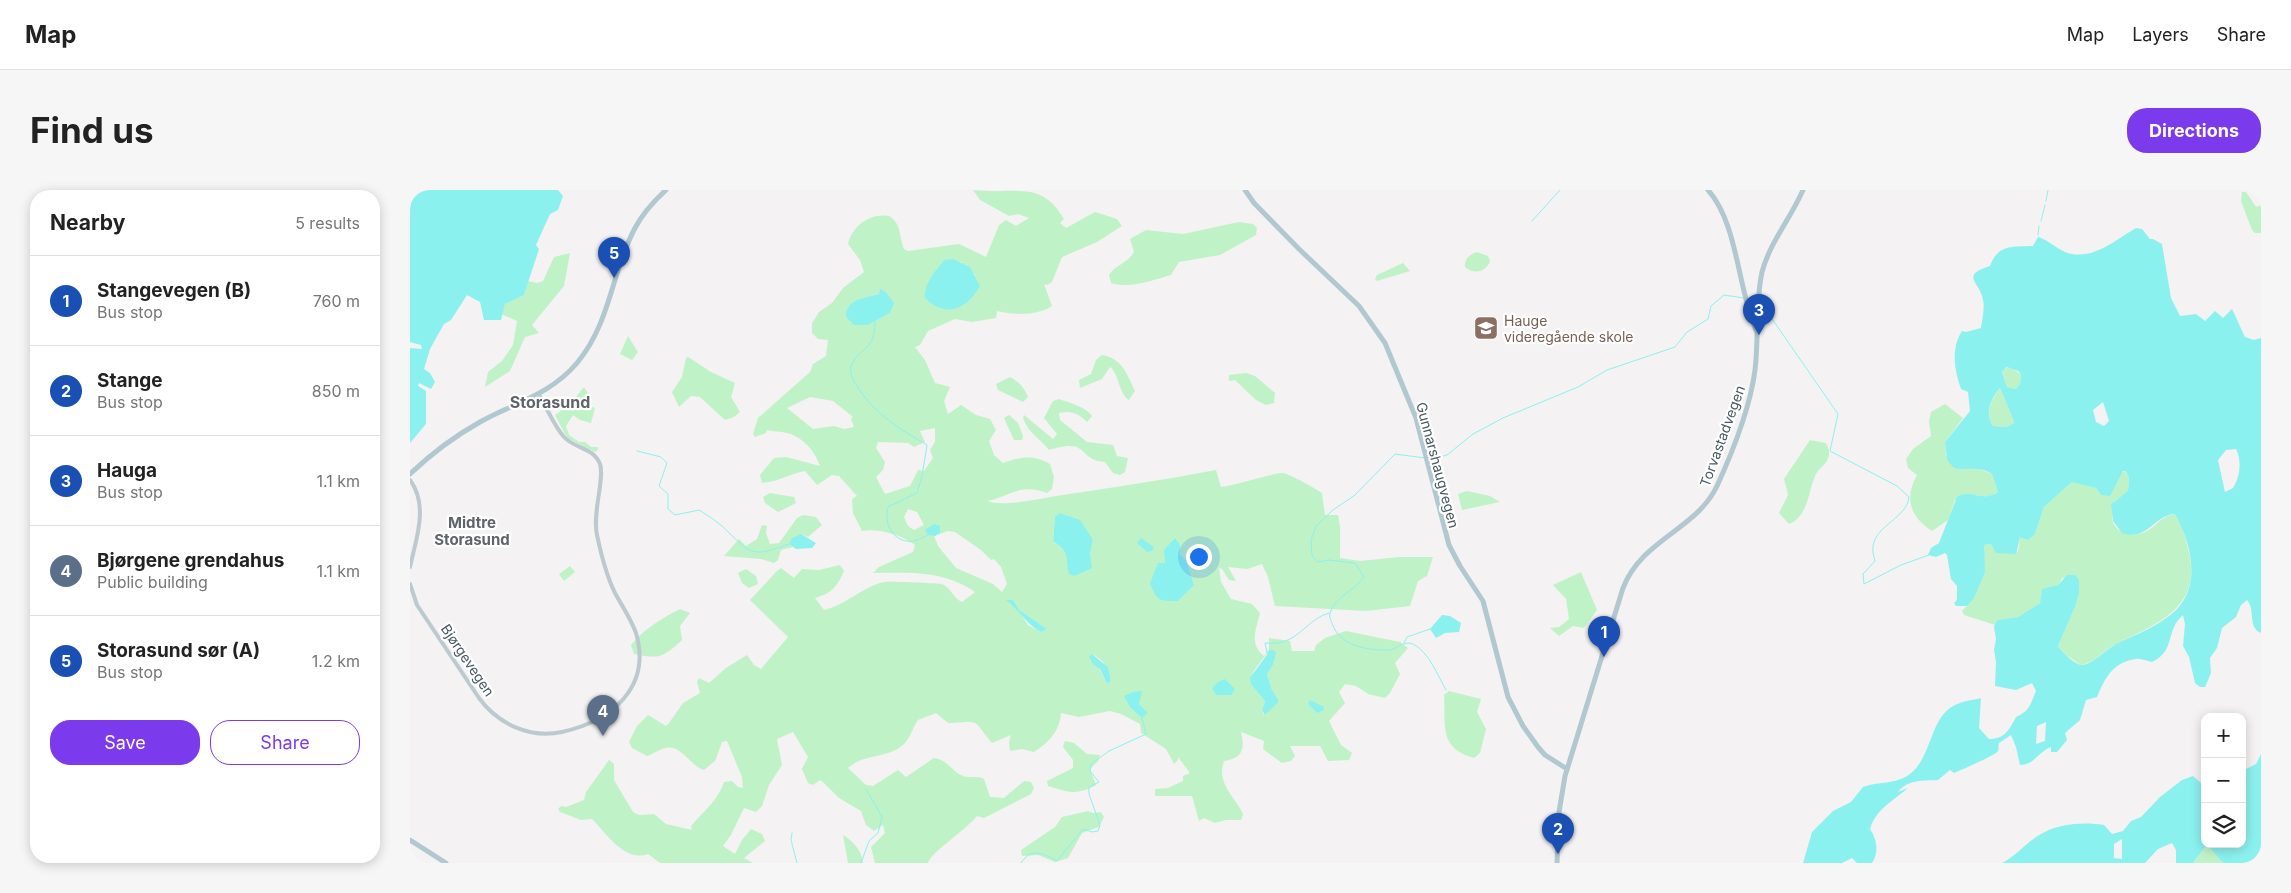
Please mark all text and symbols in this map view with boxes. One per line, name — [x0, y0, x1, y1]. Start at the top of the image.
text: Map — [25, 20, 76, 49]
text: Map — [2067, 24, 2104, 45]
text: Layers — [2132, 24, 2189, 45]
text: Share — [2217, 24, 2266, 45]
button: Directions — [2127, 108, 2261, 153]
text: Find us — [30, 109, 154, 151]
text: Nearby — [50, 210, 125, 235]
text: 5 results — [295, 213, 360, 233]
pin: 5 — [598, 237, 630, 278]
text: Stangevegen (B) — [97, 279, 251, 302]
text: 1 — [63, 291, 69, 311]
text: 760 m — [313, 291, 360, 311]
pin: 3 — [1743, 294, 1775, 335]
text: Bus stop — [97, 302, 163, 322]
place label: Hauge videregående skole — [1504, 312, 1633, 345]
school or university icon: Hauge videregående skole — [1473, 315, 1499, 341]
text: Stange — [97, 369, 163, 392]
text: 2 — [61, 381, 71, 401]
text: 850 m — [312, 381, 360, 401]
street label: Torvastadvegen — [1696, 383, 1748, 489]
text: Bus stop — [97, 392, 163, 412]
district label: Storasund — [510, 392, 590, 412]
street label: Gunnarshaugvegen — [1413, 400, 1463, 530]
text: Hauga — [97, 459, 157, 482]
text: 3 — [61, 471, 71, 491]
text: 1.1 km — [316, 471, 360, 491]
text: Bus stop — [97, 482, 163, 502]
district label: Midtre Storasund — [434, 513, 510, 549]
your location — [1186, 544, 1212, 570]
text: Bjørgene grendahus — [97, 549, 284, 572]
text: 4 — [61, 561, 71, 581]
text: 1.1 km — [316, 561, 360, 581]
text: Public building — [97, 572, 208, 592]
pin: 1 — [1588, 616, 1620, 657]
street label: Bjørgevegen — [438, 621, 498, 699]
text: Storasund sør (A) — [97, 639, 260, 662]
text: 5 — [61, 651, 71, 671]
text: 1.2 km — [312, 651, 360, 671]
text: Bus stop — [97, 662, 163, 682]
pin: 4 — [587, 695, 619, 736]
map controls — [2201, 713, 2246, 848]
button: + — [2201, 713, 2246, 758]
button: Save — [50, 720, 200, 765]
button: Share — [210, 720, 360, 765]
button: − — [2201, 758, 2246, 803]
button: layers — [2201, 803, 2246, 848]
pin: 2 — [1542, 813, 1574, 854]

